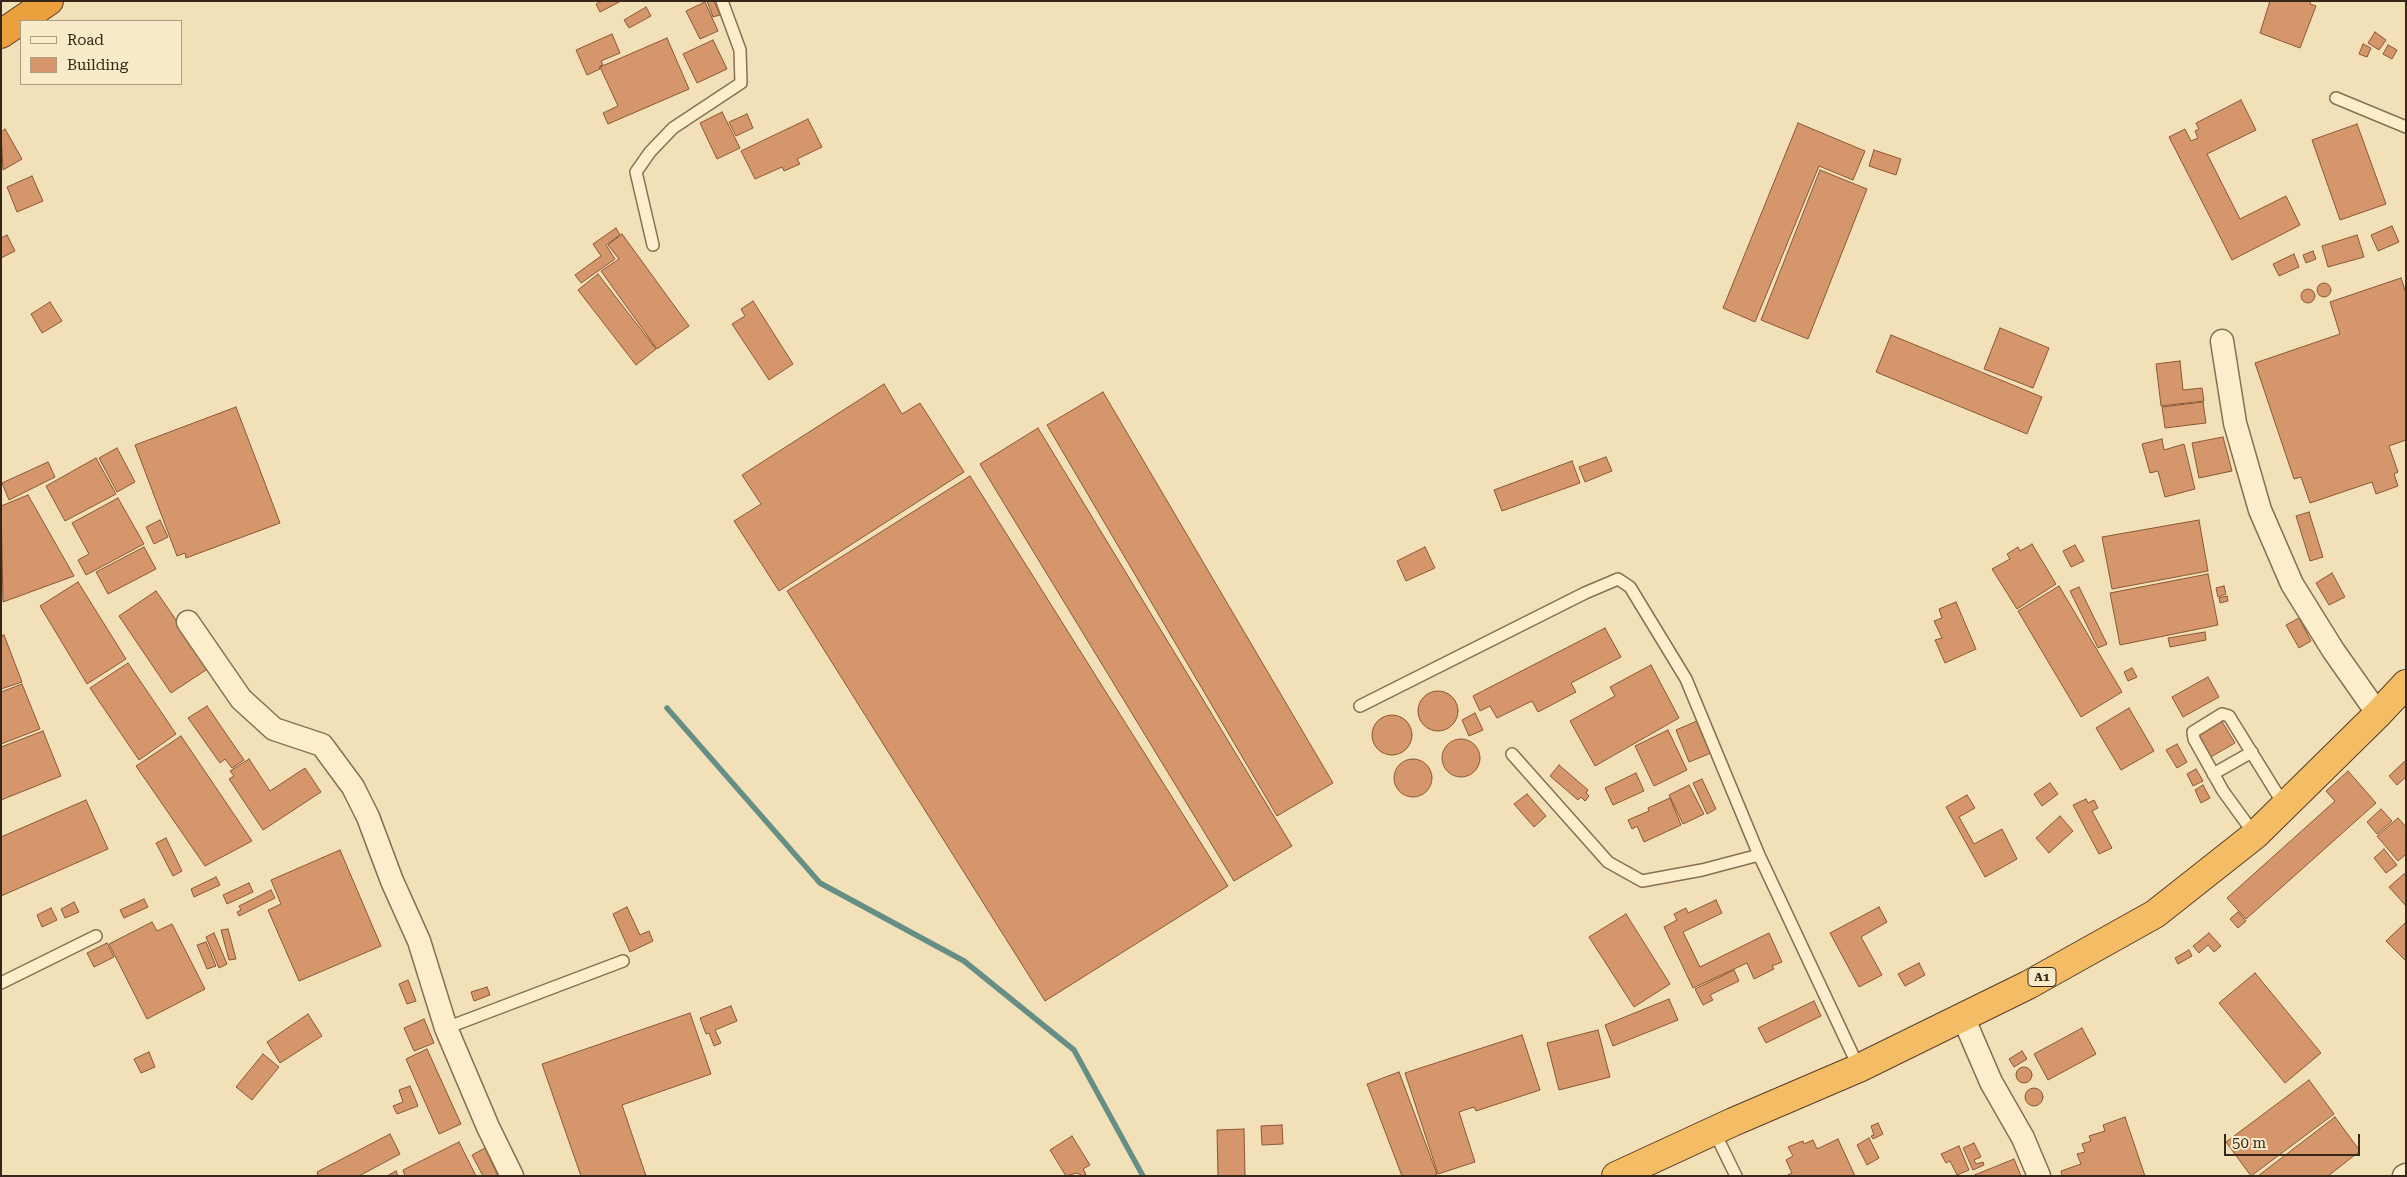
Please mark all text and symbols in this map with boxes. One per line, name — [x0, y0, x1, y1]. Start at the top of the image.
legend — [20, 20, 182, 85]
text: Road — [67, 31, 104, 49]
text: Building — [67, 56, 128, 74]
road number: A1 — [2028, 968, 2056, 986]
scale bar — [2227, 1124, 2363, 1156]
text: 50 m — [2232, 1134, 2266, 1152]

